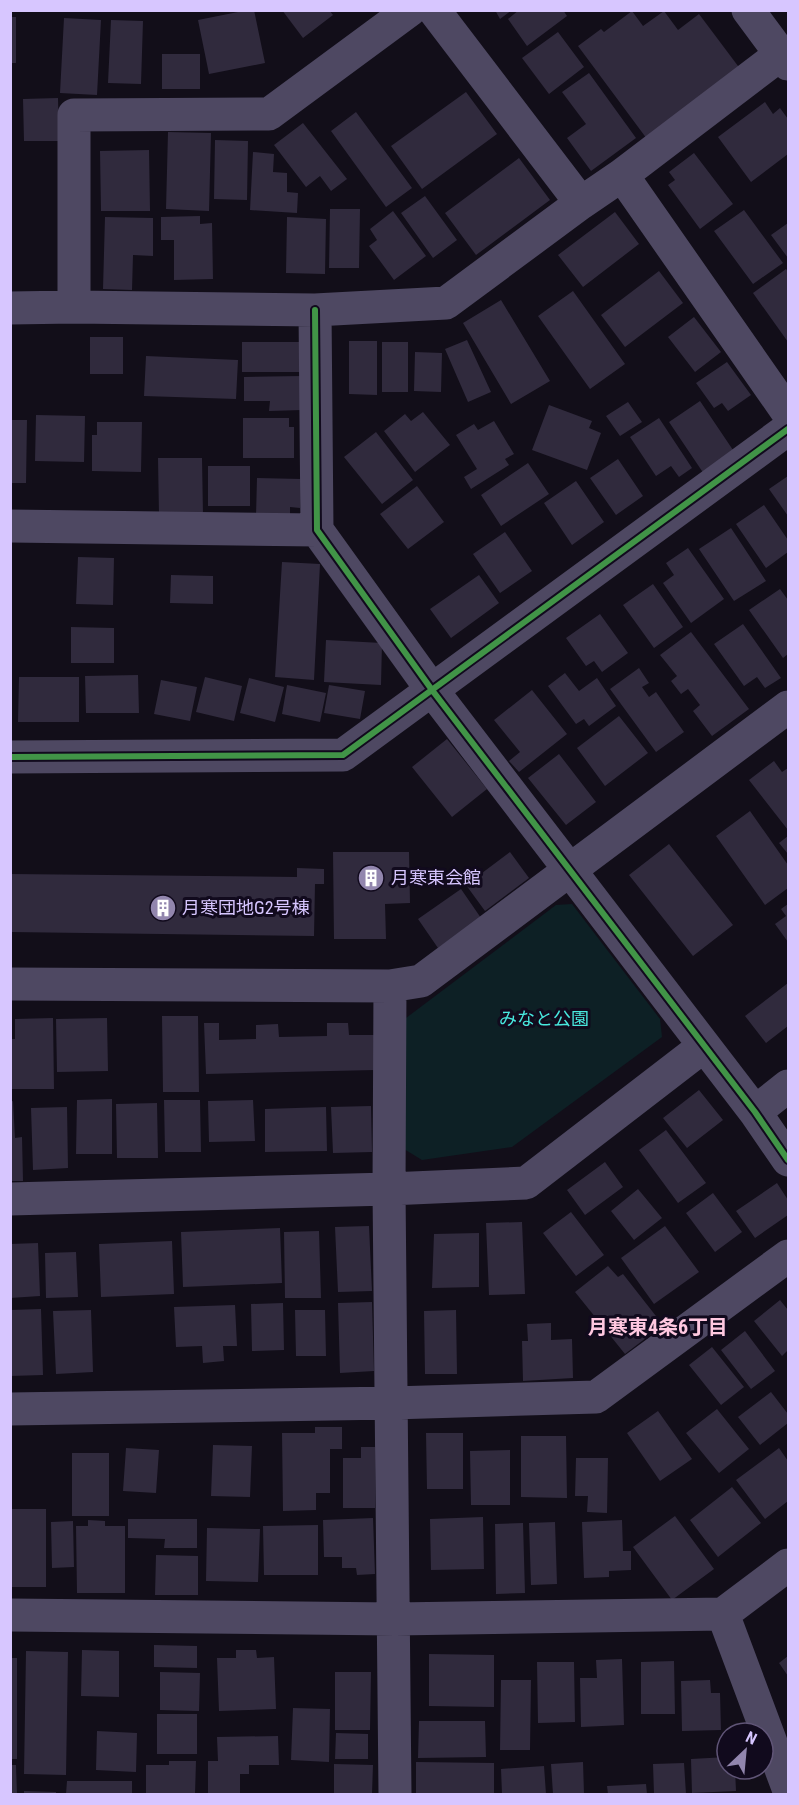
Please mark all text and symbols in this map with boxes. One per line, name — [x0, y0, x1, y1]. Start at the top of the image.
building icon: 月寒東会館 — [356, 863, 386, 893]
place label: 月寒東会館 — [391, 867, 481, 888]
building icon: 月寒団地G2号棟 — [148, 893, 178, 923]
place label: 月寒団地G2号棟 — [182, 897, 310, 918]
park label: みなと公園 — [499, 1008, 589, 1029]
district label: 月寒東4条6丁目 — [588, 1315, 728, 1339]
north arrow — [715, 1721, 775, 1781]
text: N — [743, 1727, 760, 1749]

